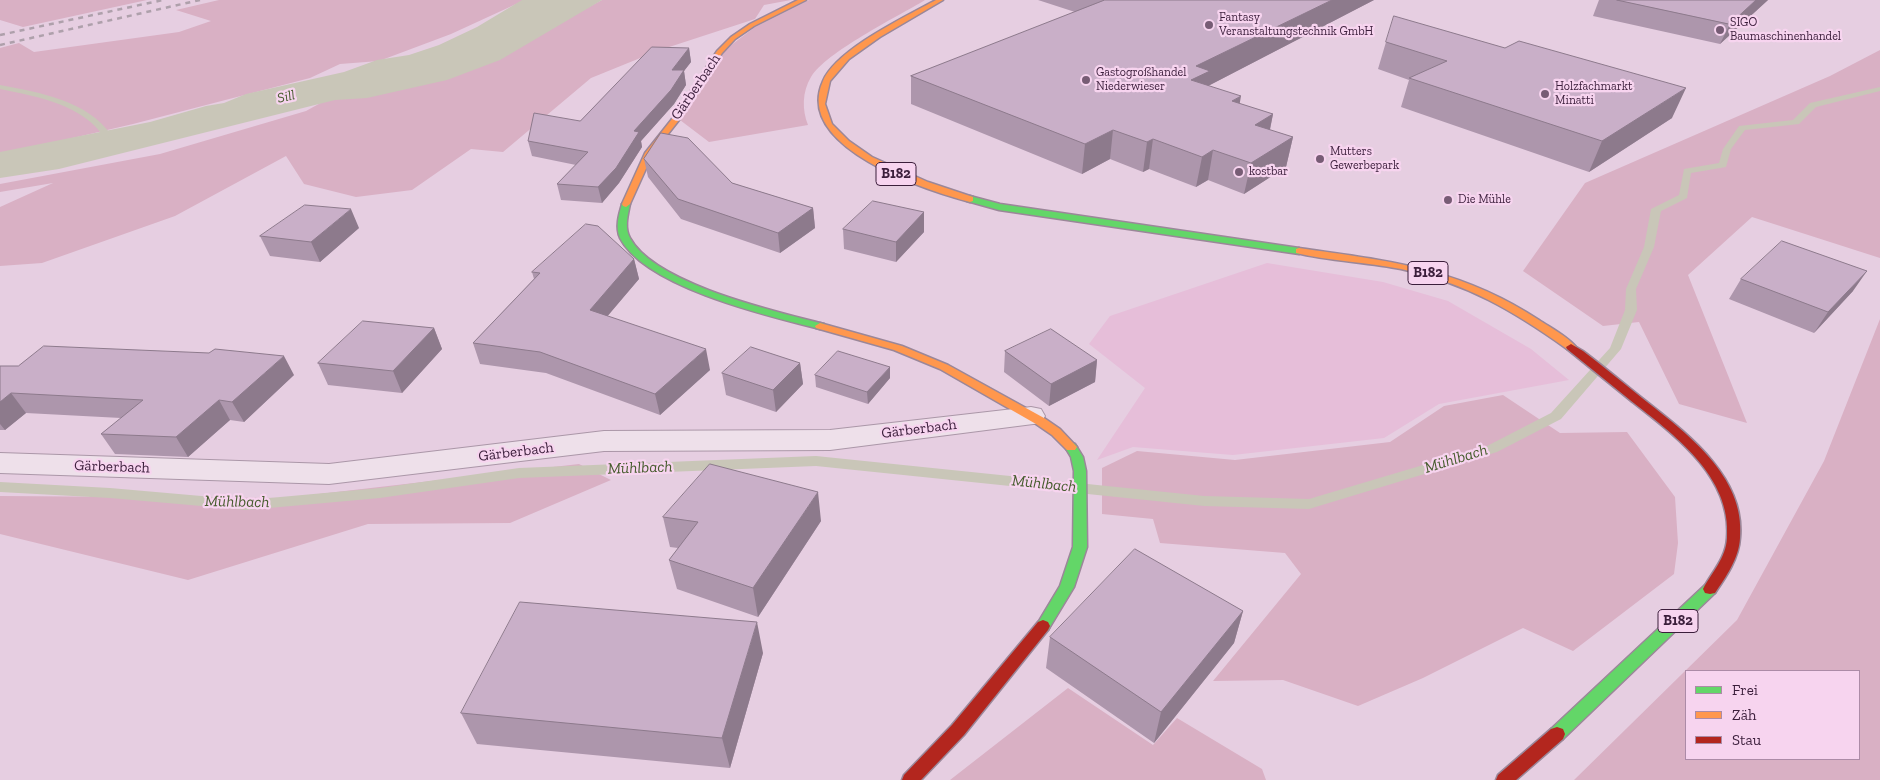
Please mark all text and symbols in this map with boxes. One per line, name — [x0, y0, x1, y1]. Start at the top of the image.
place label: Fantasy Veranstaltungstechnik GmbH — [1219, 11, 1373, 39]
place label: SIGO Baumaschinenhandel — [1730, 16, 1841, 44]
marker: Fantasy Veranstaltungstechnik GmbH — [1203, 19, 1215, 31]
marker: SIGO Baumaschinenhandel — [1714, 24, 1726, 36]
street label: Gärberbach — [667, 51, 725, 123]
place label: Gastogroßhandel Niederwieser — [1096, 66, 1186, 94]
marker: Gastogroßhandel Niederwieser — [1080, 74, 1092, 86]
place label: Holzfachmarkt Minatti — [1555, 80, 1632, 108]
water label: Sill — [276, 87, 296, 107]
marker: Holzfachmarkt Minatti — [1539, 88, 1551, 100]
place label: Mutters Gewerbepark — [1330, 145, 1399, 173]
marker: Mutters Gewerbepark — [1314, 153, 1326, 165]
road number: B182 — [876, 162, 916, 185]
place label: kostbar — [1249, 165, 1288, 179]
marker: kostbar — [1233, 166, 1245, 178]
place label: Die Mühle — [1458, 193, 1511, 207]
marker: Die Mühle — [1442, 194, 1454, 206]
road number: B182 — [1408, 262, 1448, 284]
street label: Gärberbach — [880, 415, 958, 443]
street label: Gärberbach — [477, 438, 555, 466]
water label: Mühlbach — [1422, 440, 1490, 478]
street label: Gärberbach — [74, 457, 150, 477]
water label: Mühlbach — [607, 457, 673, 479]
water label: Mühlbach — [1011, 471, 1077, 497]
water label: Mühlbach — [204, 492, 270, 512]
road number: B182 — [1658, 610, 1698, 632]
legend — [1685, 670, 1860, 760]
text: Frei — [1732, 681, 1758, 699]
text: Zäh — [1732, 706, 1756, 724]
text: Stau — [1732, 731, 1761, 749]

